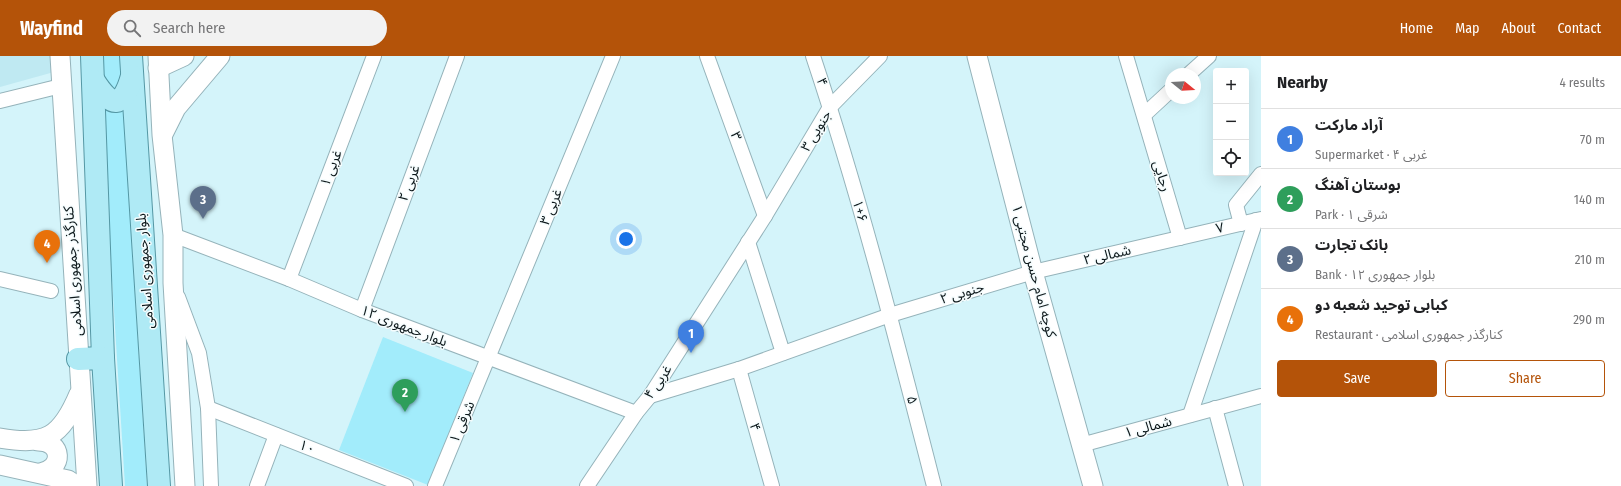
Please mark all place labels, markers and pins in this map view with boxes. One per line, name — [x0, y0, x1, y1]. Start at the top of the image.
pin: 3 — [190, 186, 216, 219]
pin: 4 — [34, 230, 60, 263]
pin: 1 — [678, 320, 704, 353]
pin: 2 — [392, 379, 418, 412]

